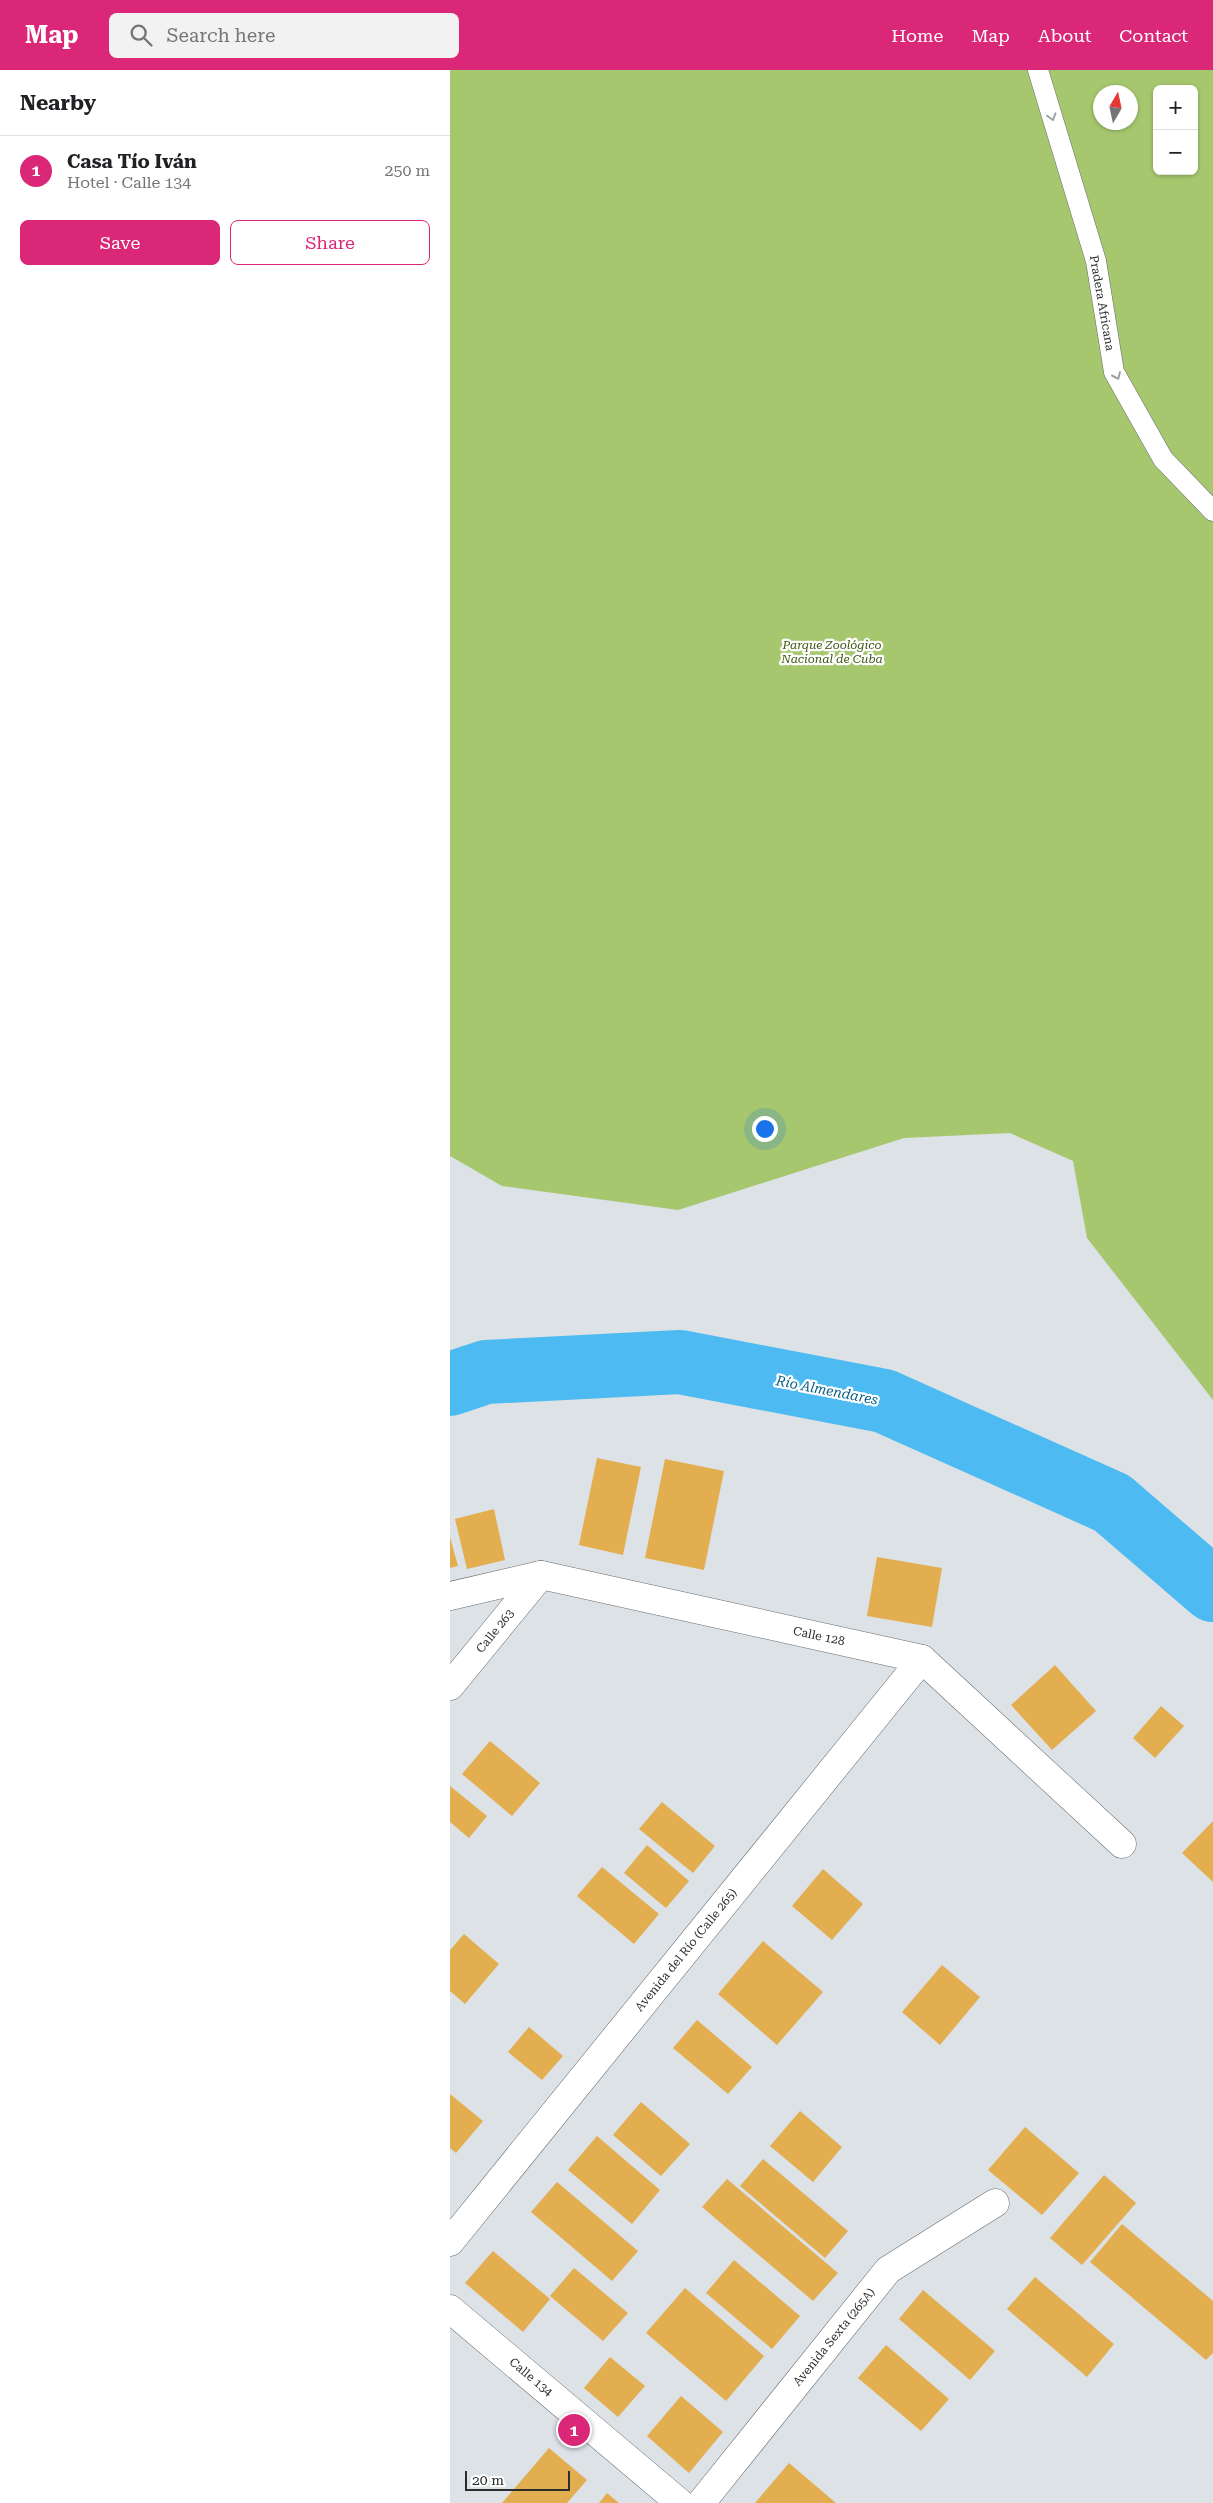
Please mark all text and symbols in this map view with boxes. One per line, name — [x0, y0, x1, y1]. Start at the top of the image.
search box — [109, 13, 459, 58]
text: Map — [25, 21, 79, 49]
icon: search — [127, 21, 155, 49]
text: Search here — [167, 24, 275, 47]
text: Home — [891, 25, 943, 46]
text: Map — [971, 25, 1010, 46]
text: About — [1038, 25, 1091, 46]
text: Contact — [1119, 25, 1188, 46]
north arrow — [1093, 85, 1138, 130]
map controls — [1153, 85, 1198, 175]
button: + — [1153, 85, 1198, 130]
text: Nearby — [20, 91, 96, 115]
one-way arrow — [1046, 112, 1056, 120]
button: − — [1153, 130, 1198, 175]
text: Casa Tío Iván — [67, 150, 197, 173]
text: 1 — [32, 161, 40, 180]
text: 250 m — [384, 161, 430, 180]
text: Hotel · Calle 134 — [67, 173, 191, 192]
button: Save — [20, 220, 220, 265]
button: Share — [230, 220, 430, 265]
street label: Pradera Africana — [1087, 254, 1117, 352]
one-way arrow — [1110, 370, 1120, 379]
park label: Parque Zoológico Nacional de Cuba — [780, 638, 883, 666]
your location — [752, 1116, 778, 1142]
water label: Río Almendares — [774, 1372, 880, 1408]
street label: Calle 263 — [473, 1606, 517, 1656]
street label: Calle 128 — [792, 1624, 846, 1648]
street label: Avenida del Río (Calle 265) — [632, 1886, 740, 2014]
street label: Avenida Sexta (265A) — [790, 2285, 878, 2389]
street label: Calle 134 — [506, 2355, 556, 2399]
pin: 1 — [558, 2411, 590, 2449]
scale bar — [465, 2468, 570, 2491]
text: 20 m — [472, 2472, 504, 2488]

